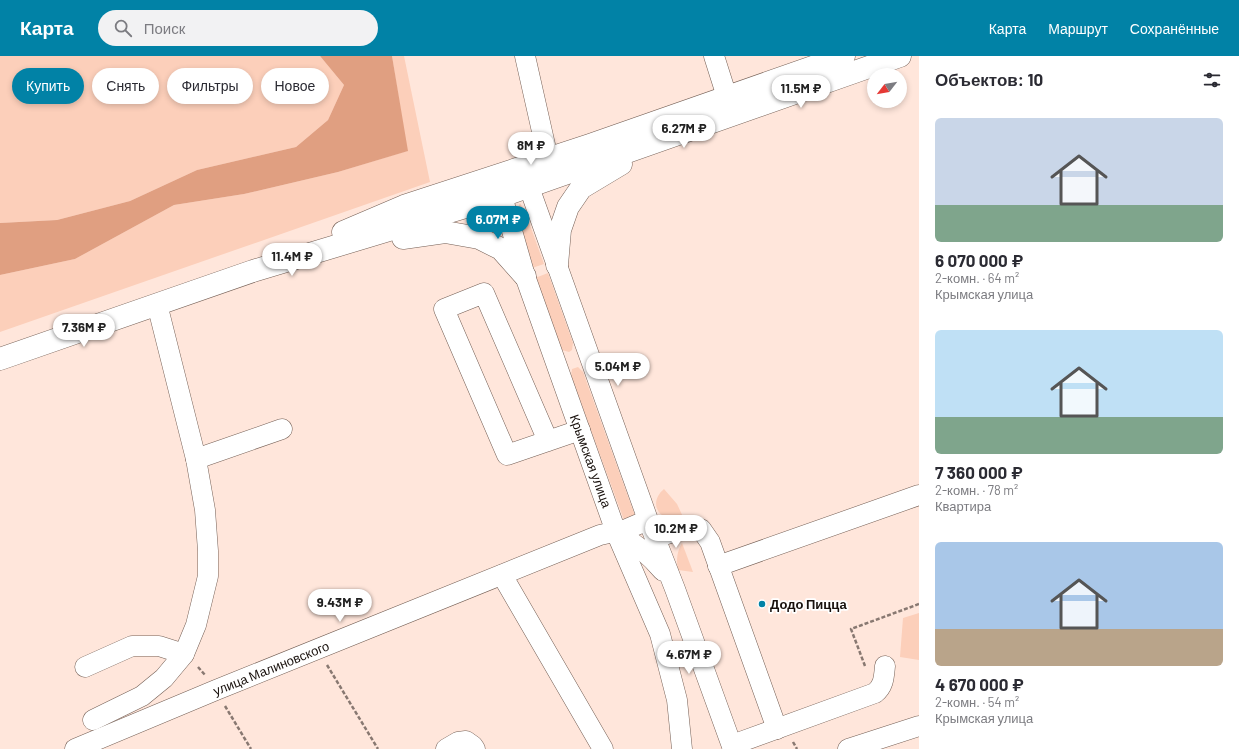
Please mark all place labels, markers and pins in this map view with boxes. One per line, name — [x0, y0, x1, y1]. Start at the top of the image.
pin: 11.5M ₽ — [764, 75, 838, 109]
pin: 6.27M ₽ — [647, 115, 721, 149]
pin: 8M ₽ — [507, 132, 555, 166]
pin: 6.07M ₽ — [461, 206, 535, 240]
pin: 11.4M ₽ — [255, 243, 329, 277]
pin: 7.36M ₽ — [47, 314, 121, 348]
pin: 5.04M ₽ — [581, 353, 655, 387]
pin: 10.2M ₽ — [639, 515, 713, 549]
pin: 9.43M ₽ — [303, 589, 377, 623]
place label: Додо Пицца — [770, 596, 847, 612]
marker: Додо Пицца — [757, 599, 767, 609]
pin: 4.67M ₽ — [652, 641, 726, 675]

